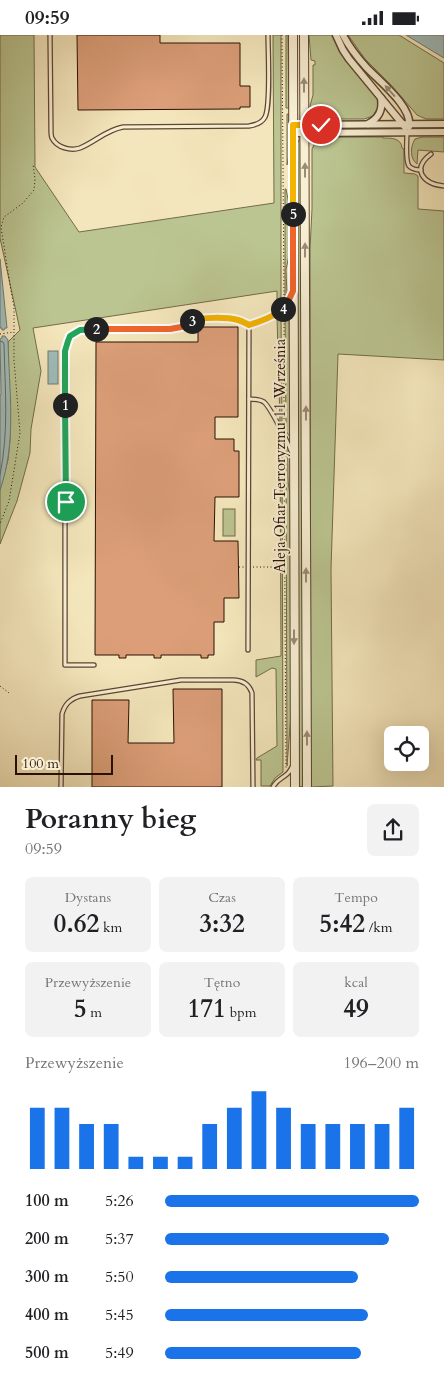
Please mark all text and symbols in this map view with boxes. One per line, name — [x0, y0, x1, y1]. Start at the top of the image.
text: 09:59 — [25, 5, 69, 31]
one-way arrow — [300, 77, 308, 93]
one-way arrow — [384, 86, 396, 98]
pin — [300, 104, 342, 146]
icon: check — [307, 111, 335, 139]
one-way arrow — [301, 162, 309, 178]
pin: 5 — [280, 201, 306, 227]
text: 5 — [290, 205, 297, 224]
one-way arrow — [301, 242, 309, 258]
pin: 4 — [270, 297, 296, 321]
text: 4 — [280, 300, 287, 319]
pin: 3 — [180, 309, 204, 333]
text: 3 — [189, 312, 196, 331]
pin: 2 — [84, 317, 108, 341]
text: 2 — [93, 320, 100, 339]
street label: Aleja Ofiar Terroryzmu 11 Września — [270, 338, 290, 573]
pin: 1 — [52, 393, 78, 417]
text: 1 — [62, 396, 69, 415]
one-way arrow — [302, 405, 310, 421]
pin — [45, 481, 87, 523]
icon: arrive — [52, 488, 80, 516]
one-way arrow — [302, 567, 310, 583]
one-way arrow — [290, 629, 298, 645]
map controls — [384, 726, 429, 771]
button: locate — [384, 726, 429, 771]
one-way arrow — [303, 730, 311, 746]
scale bar — [15, 751, 112, 775]
text: 100 m — [22, 754, 59, 773]
text: Poranny bieg — [25, 800, 196, 838]
button: share — [367, 804, 419, 856]
text: 09:59 — [25, 838, 62, 860]
text: Dystans — [65, 888, 111, 907]
text: Czas — [208, 888, 236, 907]
text: Tempo — [334, 888, 378, 907]
text: 0.62 — [54, 907, 99, 941]
text: 3:32 — [199, 907, 245, 941]
text: 5:42 — [319, 907, 365, 941]
text: km — [99, 918, 122, 937]
text: /km — [365, 918, 393, 937]
text: Przewyższenie — [45, 973, 131, 992]
text: Tętno — [204, 973, 240, 992]
text: kcal — [344, 973, 368, 992]
text: 5 — [74, 992, 87, 1026]
text: 171 — [188, 992, 226, 1026]
text: 49 — [343, 992, 369, 1026]
text: m — [87, 1003, 102, 1022]
text: bpm — [226, 1003, 257, 1022]
text: Przewyższenie — [25, 1052, 124, 1074]
text: 196–200 m — [343, 1052, 419, 1074]
text: 100 m — [25, 1190, 69, 1212]
text: 5:26 — [105, 1190, 134, 1212]
text: 200 m — [25, 1228, 69, 1250]
text: 5:37 — [105, 1228, 134, 1250]
text: 300 m — [25, 1266, 69, 1288]
text: 5:50 — [105, 1266, 134, 1288]
text: 400 m — [25, 1304, 69, 1326]
text: 5:45 — [105, 1304, 134, 1326]
text: 500 m — [25, 1342, 69, 1364]
text: 5:49 — [105, 1342, 134, 1364]

